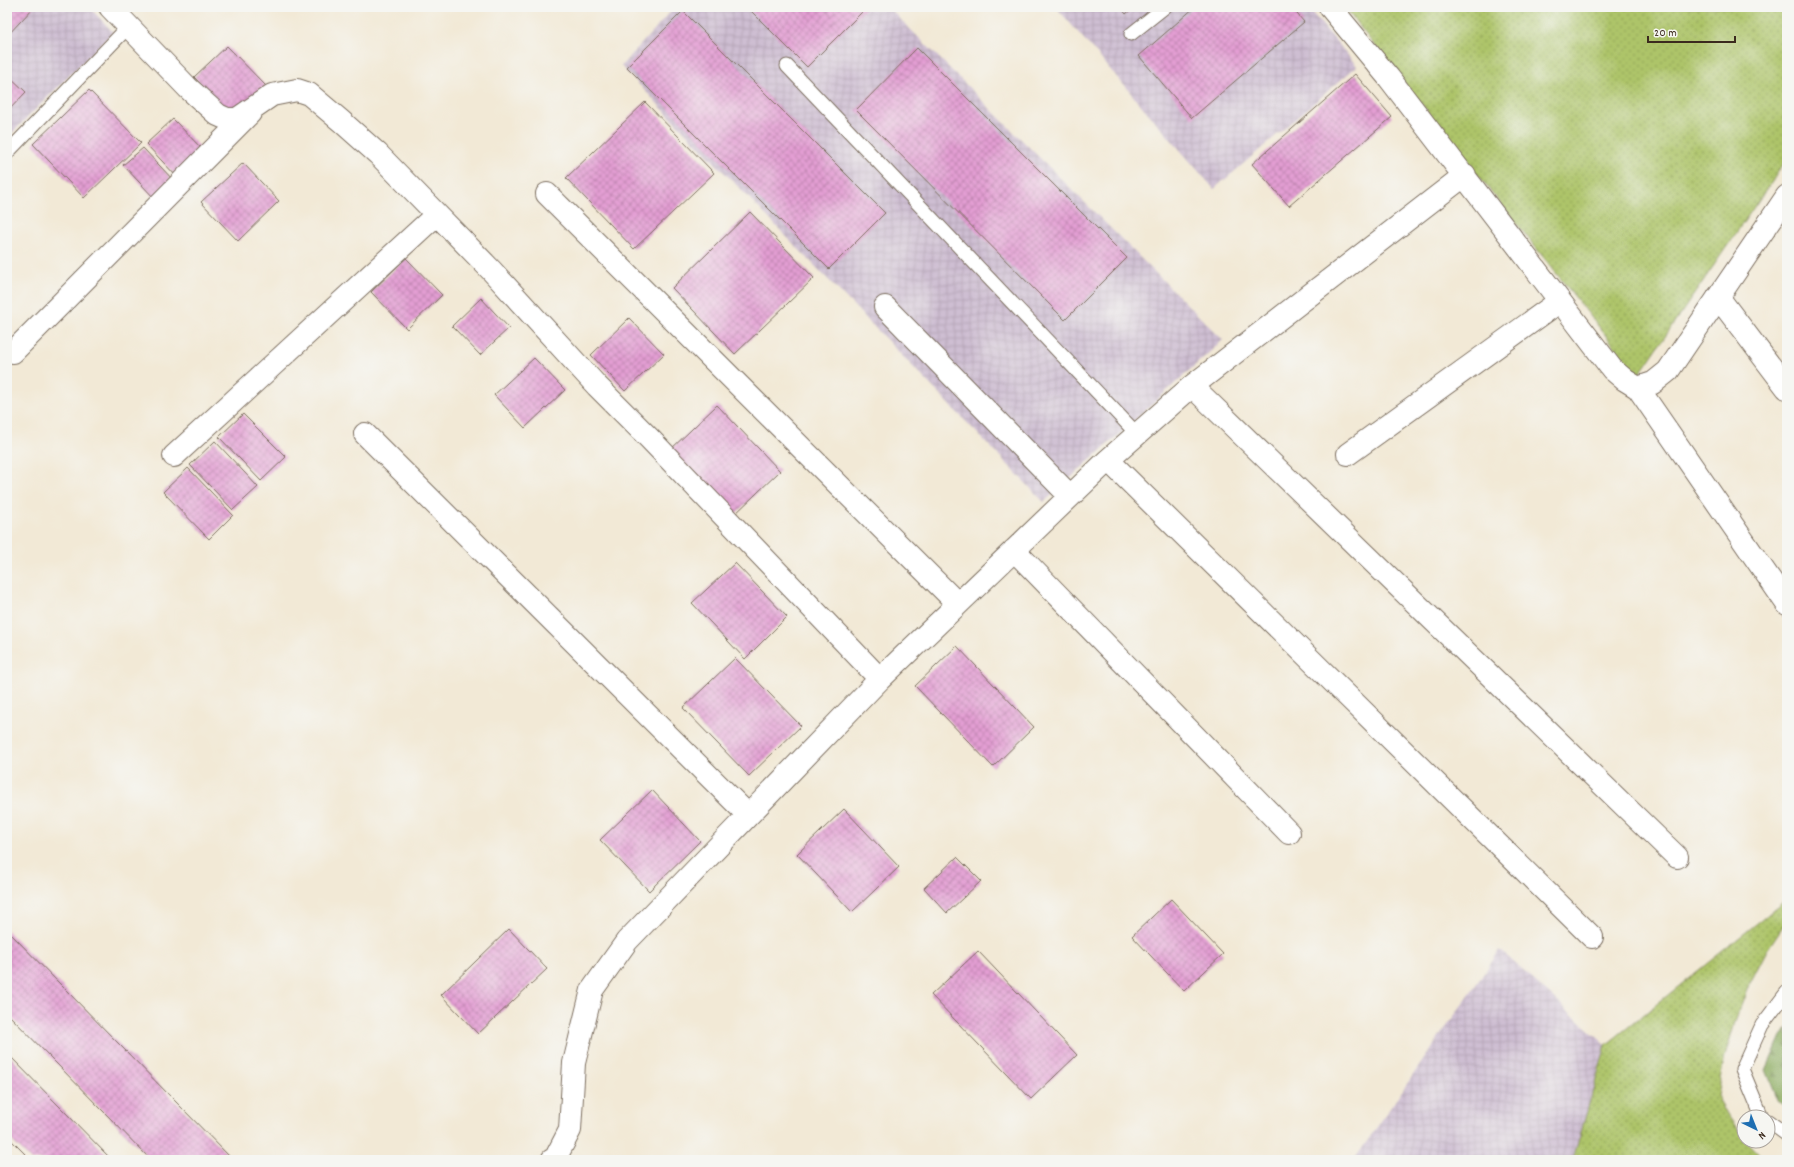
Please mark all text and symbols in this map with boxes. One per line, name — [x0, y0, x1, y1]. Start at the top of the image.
scale bar — [1648, 18, 1735, 44]
text: 20 m — [1654, 25, 1677, 42]
north arrow — [1736, 1109, 1776, 1149]
text: N — [1754, 1127, 1769, 1143]

